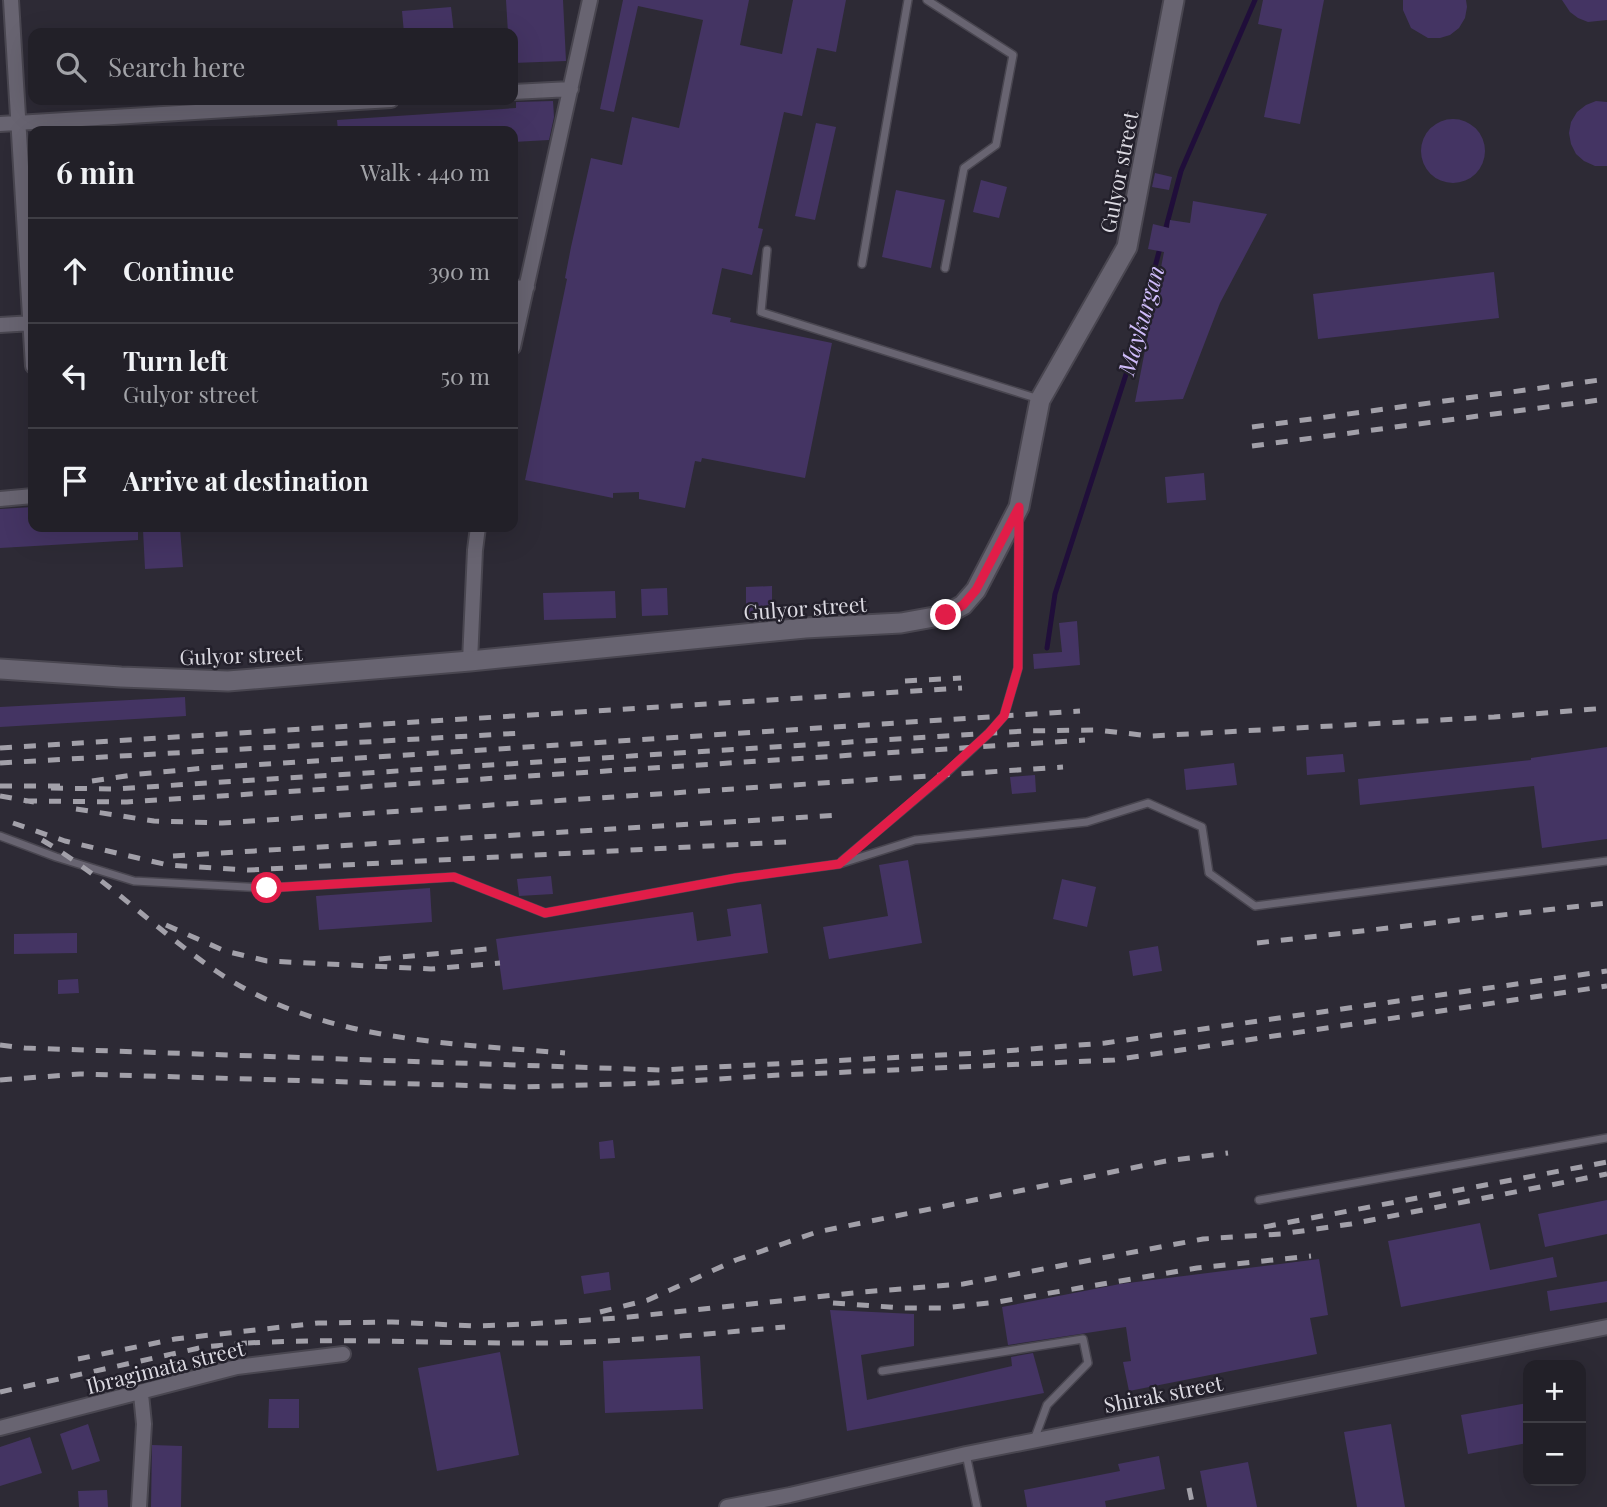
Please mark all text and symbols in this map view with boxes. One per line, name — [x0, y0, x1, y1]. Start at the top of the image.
search box — [28, 28, 518, 105]
icon: search — [52, 48, 90, 86]
text: Search here — [108, 49, 245, 84]
street label: Gulyor street — [1092, 108, 1144, 235]
text: 6 min — [56, 152, 135, 192]
text: Walk · 440 m — [360, 156, 490, 187]
icon: ahead — [56, 252, 94, 290]
text: Continue — [123, 253, 234, 288]
text: 390 m — [428, 255, 490, 286]
water label: Maykurgan — [1109, 261, 1170, 379]
text: Turn left — [123, 343, 228, 378]
icon: left — [56, 357, 94, 395]
text: 50 m — [441, 360, 490, 391]
text: Gulyor street — [123, 378, 258, 409]
icon: arrive — [56, 462, 94, 500]
text: Arrive at destination — [123, 463, 369, 498]
street label: Gulyor street — [742, 589, 868, 625]
route end — [930, 599, 961, 630]
street label: Gulyor street — [179, 638, 304, 670]
route start — [251, 872, 282, 903]
street label: Ibragimаta street — [83, 1333, 248, 1399]
map controls — [1523, 1360, 1586, 1486]
button: + — [1523, 1360, 1586, 1423]
street label: Shirak street — [1101, 1368, 1225, 1418]
button: − — [1523, 1423, 1586, 1486]

